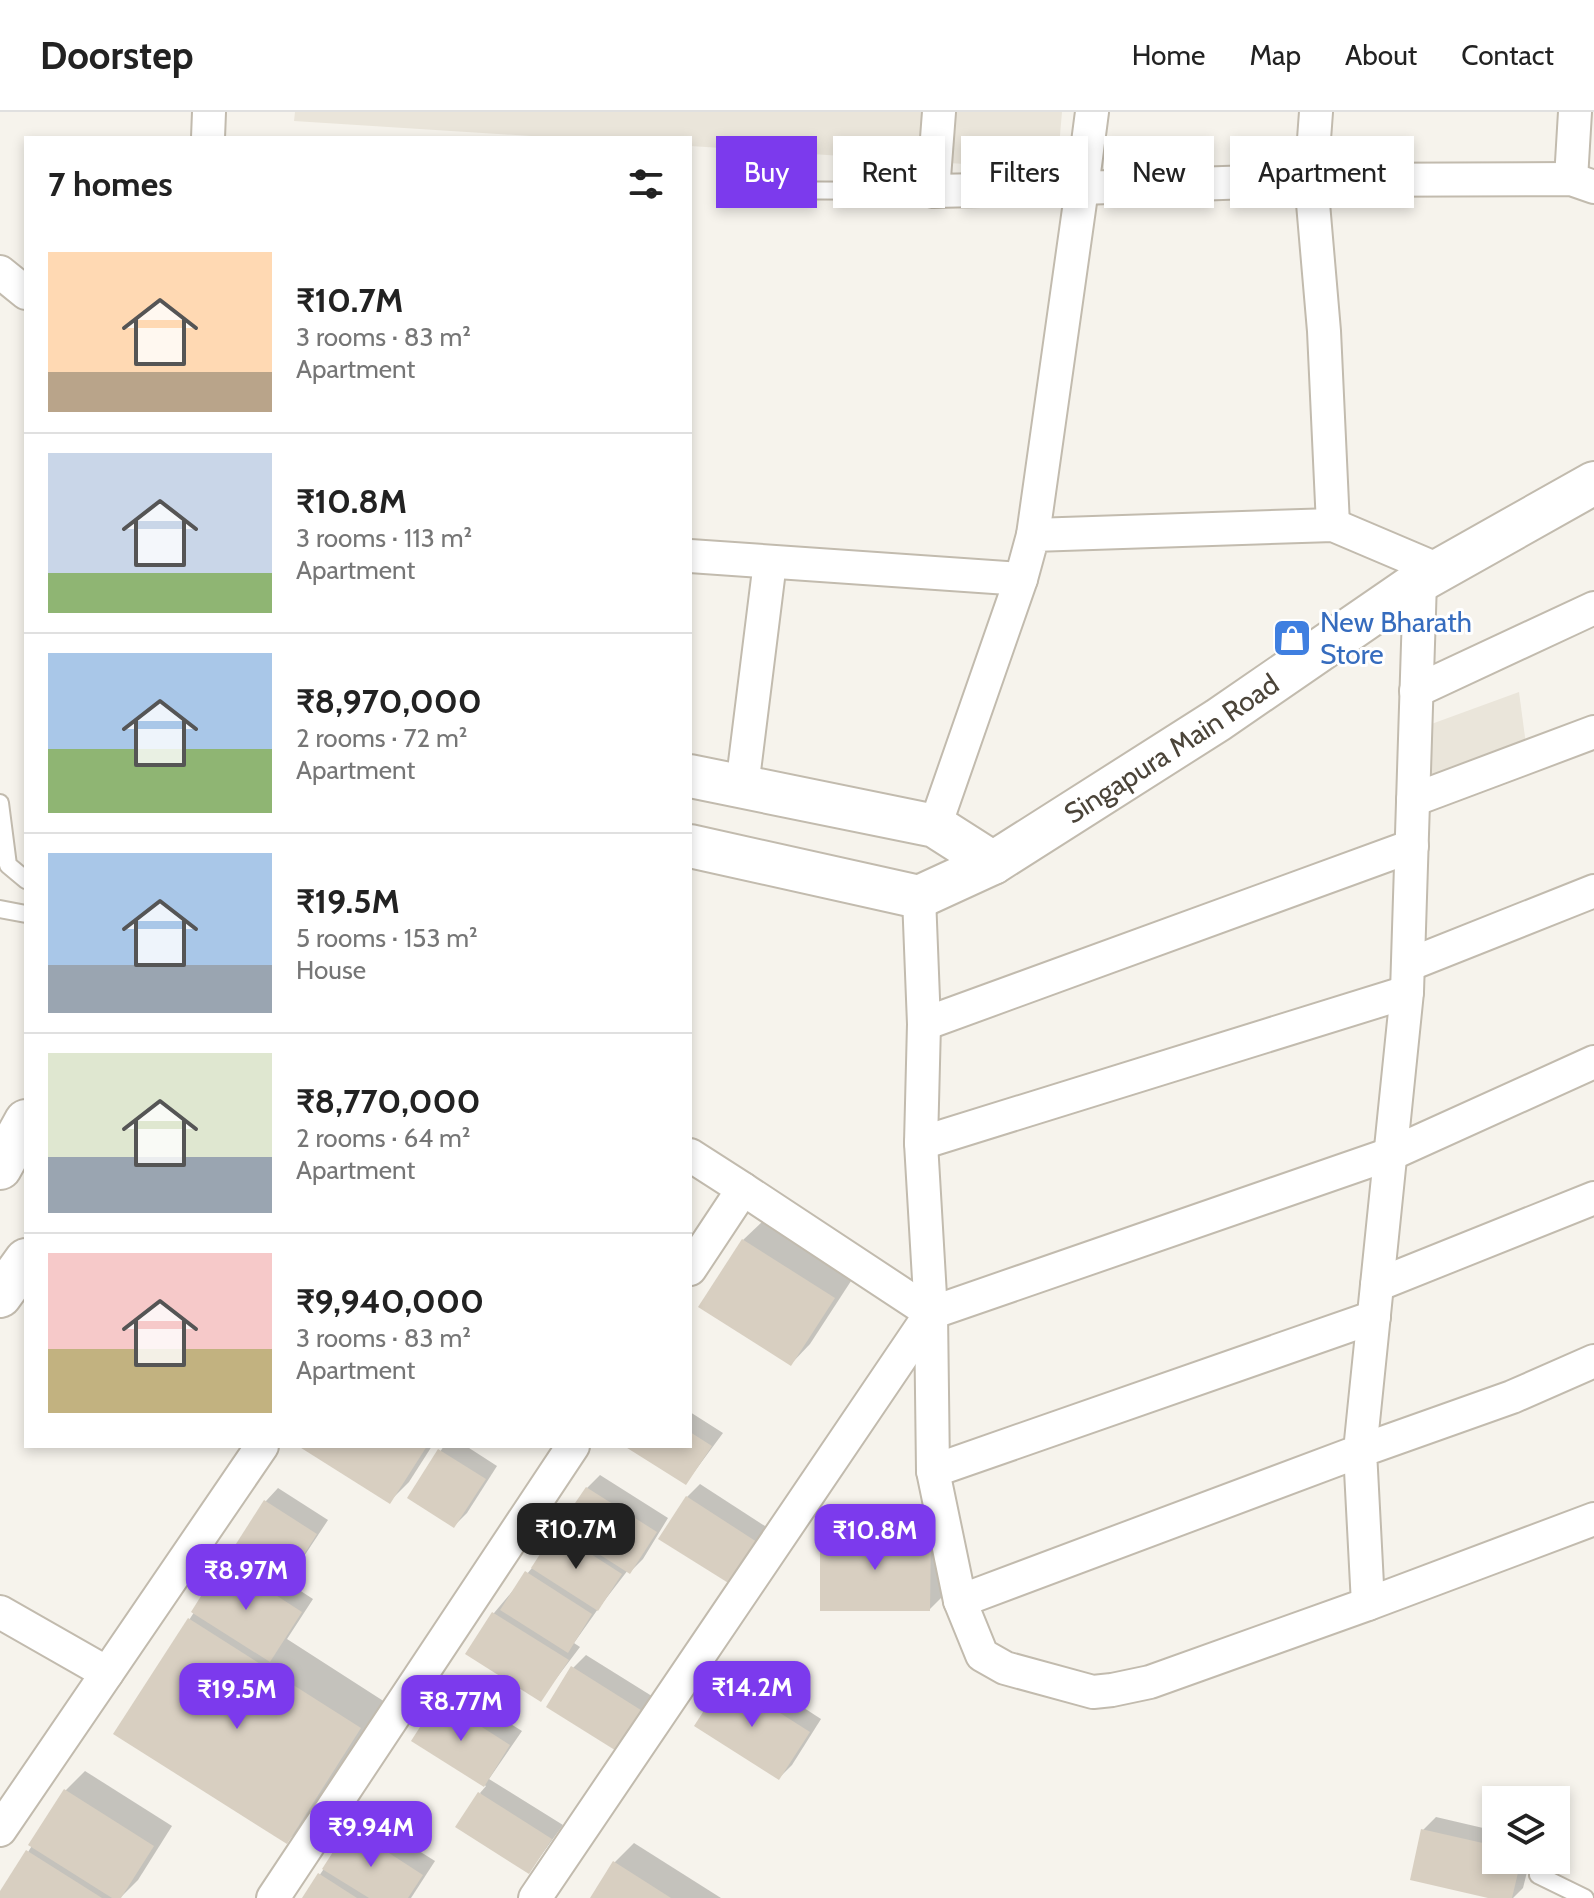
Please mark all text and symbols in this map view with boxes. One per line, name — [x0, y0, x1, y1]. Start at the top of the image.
text: Doorstep — [40, 32, 193, 79]
text: Home — [1132, 38, 1205, 72]
text: Map — [1249, 38, 1301, 72]
text: About — [1345, 38, 1417, 72]
text: Contact — [1461, 38, 1554, 72]
chip: Buy — [716, 136, 817, 208]
chip: Rent — [833, 136, 945, 208]
chip: Filters — [961, 136, 1088, 208]
chip: New — [1104, 136, 1214, 208]
chip: Apartment — [1230, 136, 1414, 208]
icon: filters — [624, 162, 668, 206]
text: 7 homes — [48, 163, 173, 205]
text: ₹10.7M — [296, 279, 403, 321]
icon: home — [112, 284, 208, 380]
text: 3 rooms · 83 m² — [296, 321, 471, 353]
text: Apartment — [296, 353, 415, 385]
text: ₹10.8M — [296, 480, 407, 522]
icon: home — [112, 485, 208, 581]
text: 3 rooms · 113 m² — [296, 522, 472, 554]
text: Apartment — [296, 554, 415, 586]
place label: New Bharath Store — [1320, 605, 1472, 671]
shop icon: New Bharath Store — [1271, 617, 1313, 659]
street label: Singapura Main Road — [1058, 667, 1285, 830]
text: ₹8,970,000 — [296, 680, 482, 722]
icon: home — [112, 685, 208, 781]
text: 2 rooms · 72 m² — [296, 722, 467, 754]
text: Apartment — [296, 754, 415, 786]
text: ₹19.5M — [296, 880, 400, 922]
icon: home — [112, 885, 208, 981]
text: 5 rooms · 153 m² — [296, 922, 478, 954]
text: House — [296, 954, 366, 986]
text: ₹8,770,000 — [296, 1080, 481, 1122]
icon: home — [112, 1085, 208, 1181]
text: 2 rooms · 64 m² — [296, 1122, 471, 1154]
text: Apartment — [296, 1154, 415, 1186]
text: ₹9,940,000 — [296, 1280, 484, 1322]
icon: home — [112, 1285, 208, 1381]
text: 3 rooms · 83 m² — [296, 1322, 471, 1354]
text: Apartment — [296, 1354, 415, 1386]
pin: ₹10.7M — [511, 1503, 641, 1571]
pin: ₹10.8M — [810, 1504, 940, 1572]
text: ₹10.7M — [535, 1513, 617, 1545]
text: ₹10.8M — [833, 1514, 917, 1546]
pin: ₹8.97M — [181, 1544, 311, 1612]
text: ₹8.97M — [204, 1554, 288, 1586]
pin: ₹14.2M — [687, 1661, 817, 1729]
pin: ₹19.5M — [172, 1663, 302, 1731]
text: ₹14.2M — [711, 1671, 793, 1703]
text: ₹19.5M — [197, 1673, 277, 1705]
pin: ₹8.77M — [396, 1675, 526, 1743]
text: ₹8.77M — [419, 1685, 503, 1717]
map controls — [1482, 1786, 1570, 1874]
button: layers — [1482, 1786, 1570, 1874]
pin: ₹9.94M — [306, 1801, 436, 1869]
text: ₹9.94M — [328, 1811, 414, 1843]

